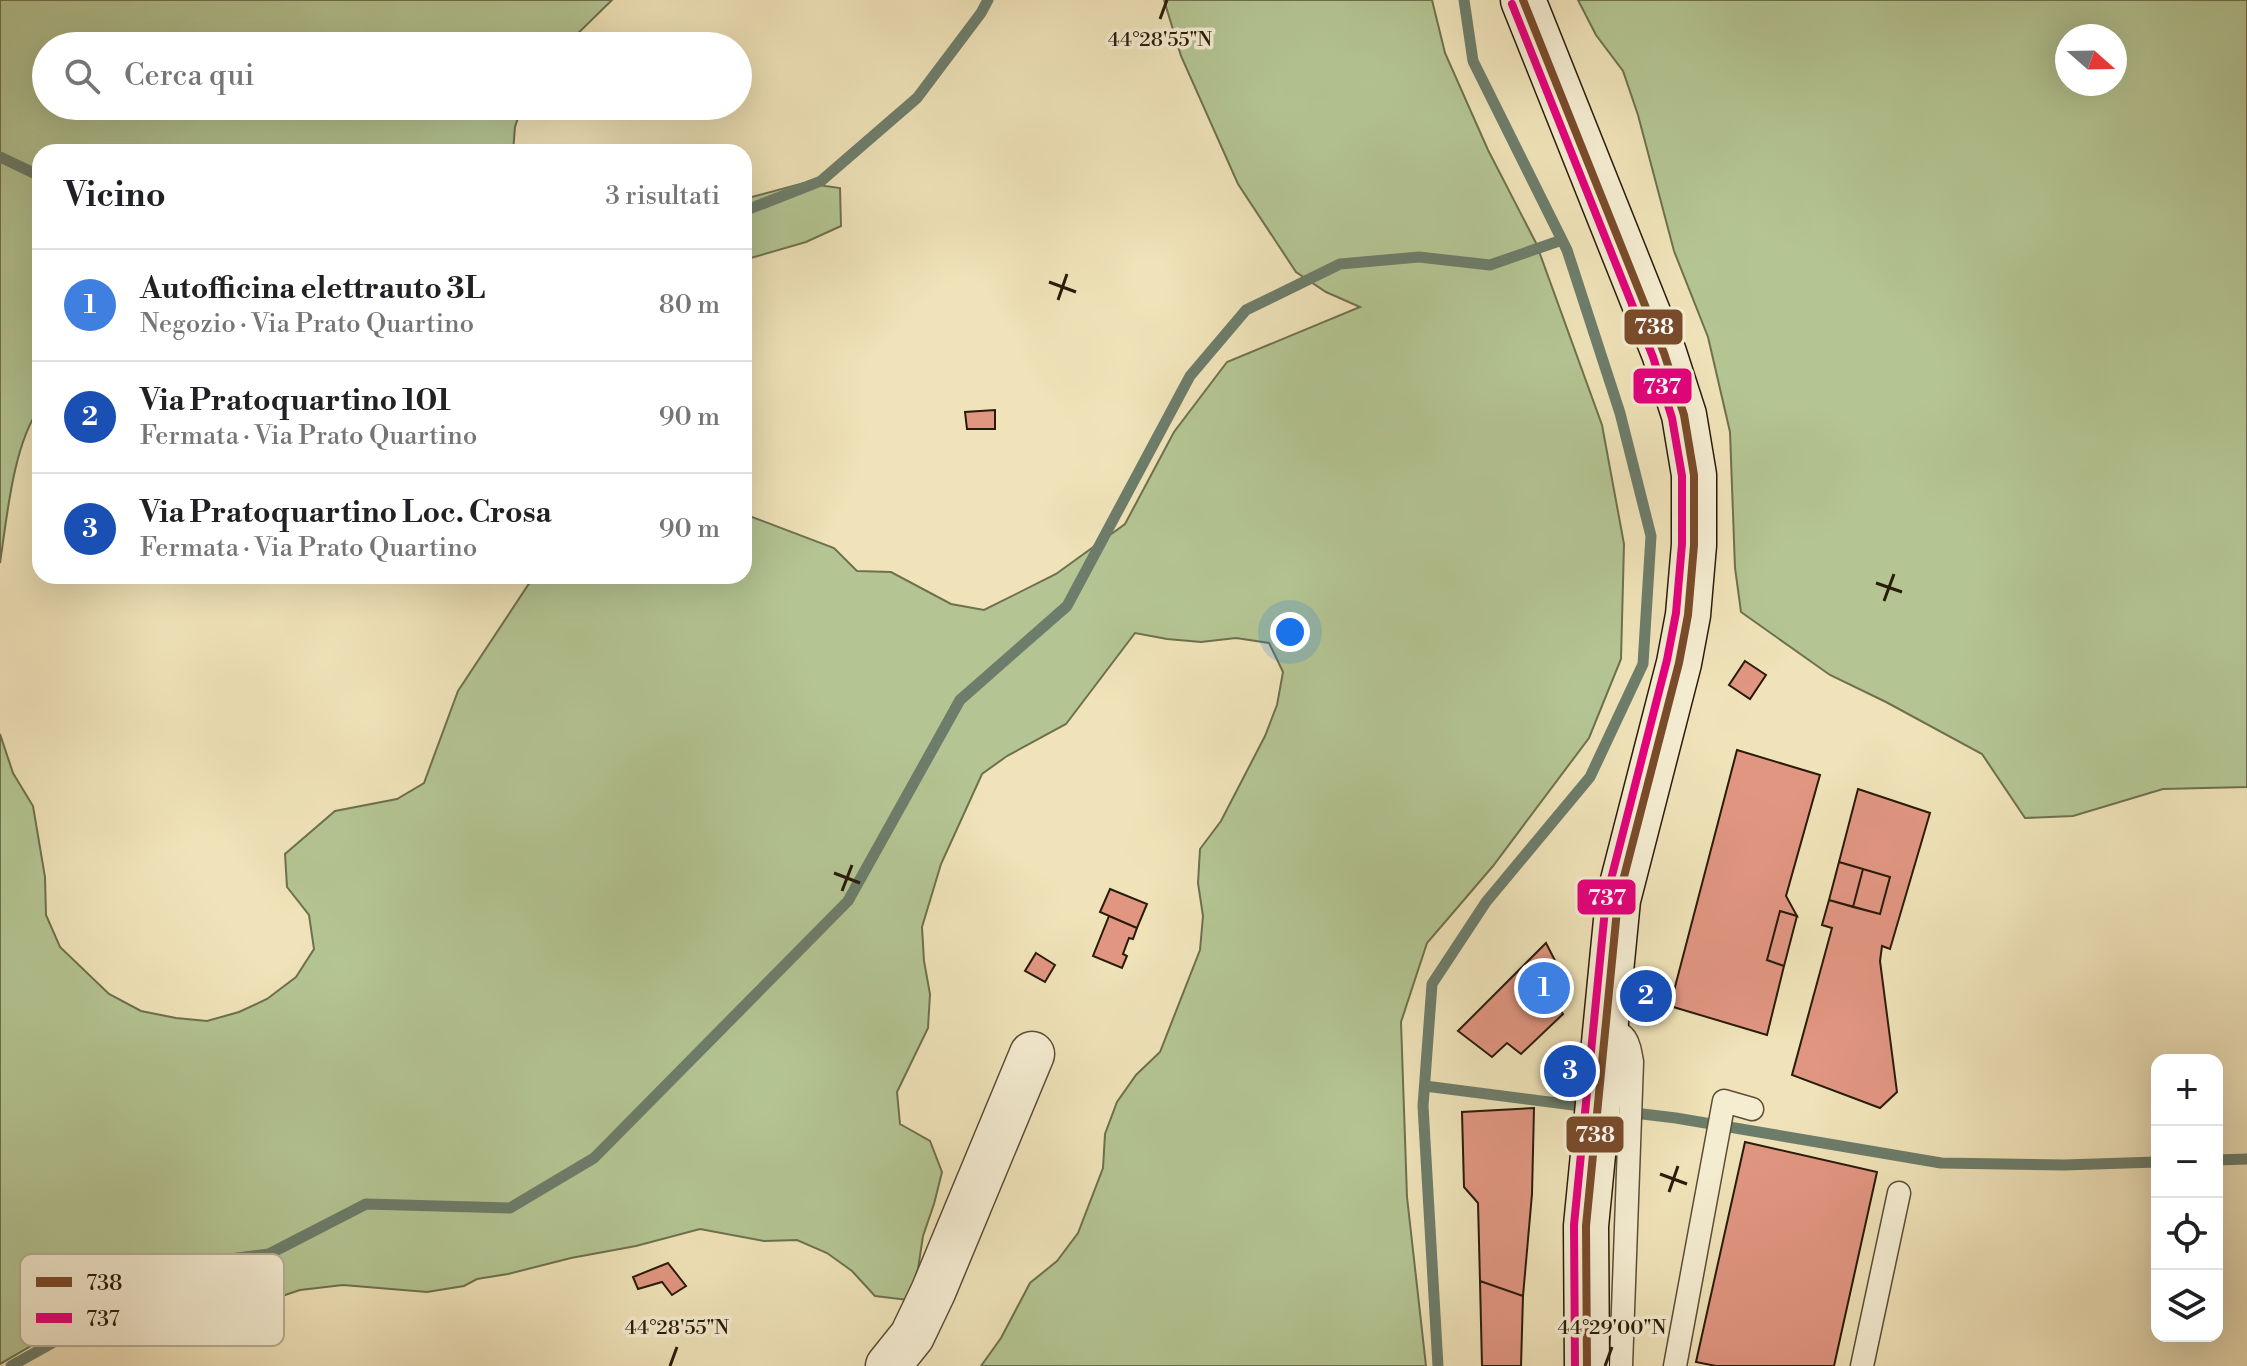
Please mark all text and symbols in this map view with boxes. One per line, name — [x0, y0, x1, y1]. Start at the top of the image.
north arrow — [2055, 24, 2127, 96]
text: 44°28'55"N — [1108, 28, 1212, 53]
search box — [32, 32, 752, 120]
icon: search — [60, 54, 104, 98]
text: Cerca qui — [124, 57, 254, 95]
text: Vicino — [64, 175, 166, 217]
text: 3 risultati — [605, 180, 720, 212]
text: Autofficina elettrauto 3L — [140, 270, 485, 308]
text: 1 — [84, 289, 96, 321]
text: 80 m — [659, 289, 720, 321]
text: Negozio · Via Prato Quartino — [140, 308, 474, 340]
line badge: 738 — [1623, 308, 1684, 346]
text: 738 — [1634, 314, 1674, 341]
line badge: 737 — [1632, 367, 1693, 405]
text: 737 — [1643, 374, 1681, 401]
text: Via Pratoquartino 101 — [140, 382, 451, 420]
text: 2 — [82, 401, 98, 433]
text: 90 m — [659, 401, 720, 433]
text: Fermata · Via Prato Quartino — [140, 420, 477, 452]
text: Via Pratoquartino Loc. Crosa — [140, 494, 552, 532]
text: 3 — [82, 513, 98, 545]
text: 90 m — [659, 513, 720, 545]
text: Fermata · Via Prato Quartino — [140, 532, 477, 564]
your location — [1270, 612, 1310, 652]
line badge: 737 — [1576, 878, 1637, 916]
text: 737 — [1588, 885, 1626, 912]
pin: 1 — [1518, 958, 1570, 1018]
pin: 2 — [1620, 966, 1672, 1026]
pin: 3 — [1544, 1041, 1596, 1101]
map controls — [2151, 1054, 2223, 1342]
button: + — [2151, 1054, 2223, 1126]
line badge: 738 — [1565, 1115, 1625, 1154]
text: 738 — [1575, 1122, 1615, 1149]
button: − — [2151, 1126, 2223, 1198]
button: locate — [2151, 1198, 2223, 1270]
legend — [20, 1254, 284, 1346]
text: 738 — [86, 1270, 123, 1297]
button: layers — [2151, 1270, 2223, 1342]
text: 737 — [86, 1306, 120, 1333]
text: 44°28'55"N — [625, 1316, 729, 1341]
text: 44°29'00"N — [1558, 1316, 1666, 1341]

